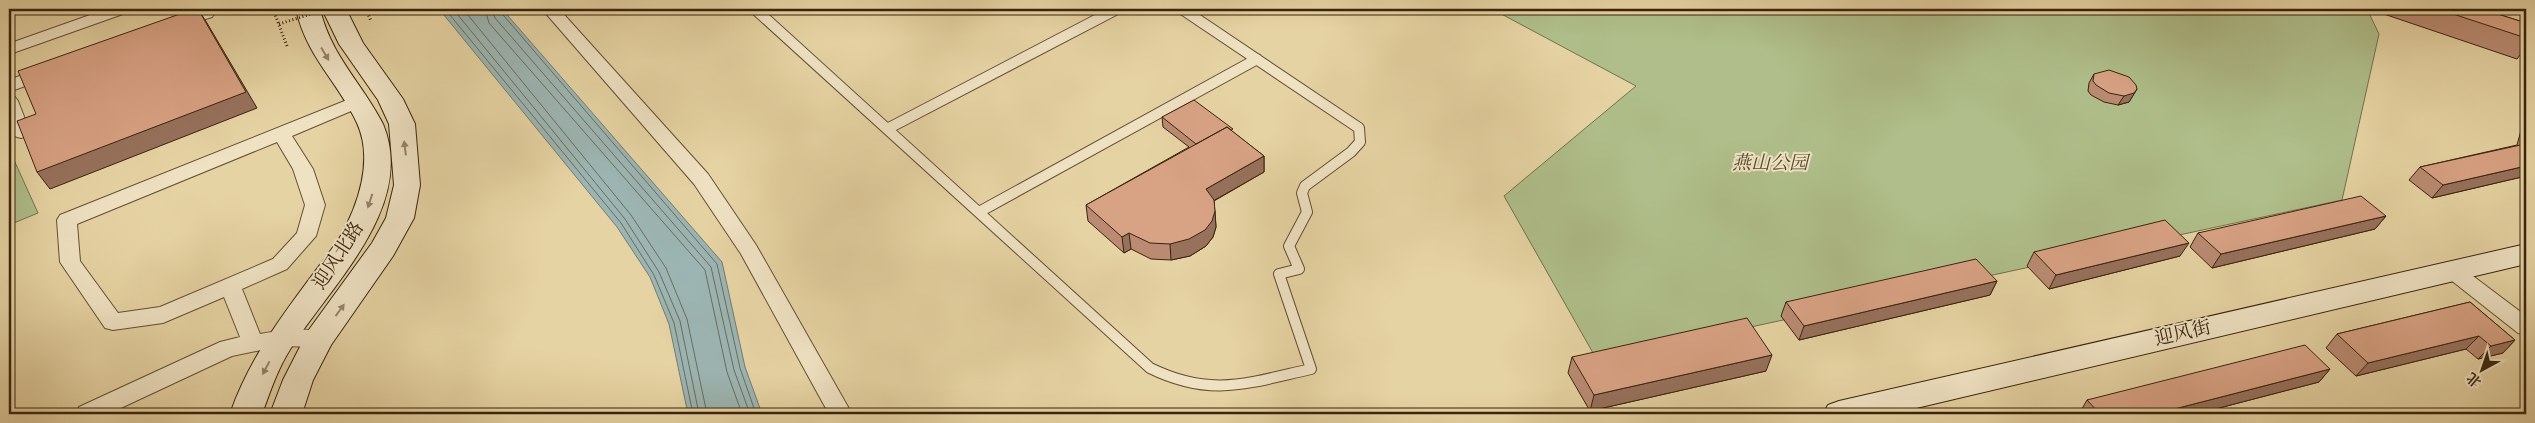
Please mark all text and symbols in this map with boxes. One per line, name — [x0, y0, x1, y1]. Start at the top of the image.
one-way arrow — [320, 47, 329, 60]
one-way arrow — [401, 140, 409, 156]
park label: 燕山公园 — [1732, 151, 1811, 177]
one-way arrow — [366, 194, 373, 209]
street label: 迎风北路 — [307, 217, 371, 295]
one-way arrow — [335, 303, 345, 316]
street label: 迎风街 — [2152, 315, 2214, 353]
north arrow — [2458, 346, 2508, 396]
one-way arrow — [262, 360, 270, 375]
text: 北 — [2463, 367, 2486, 391]

